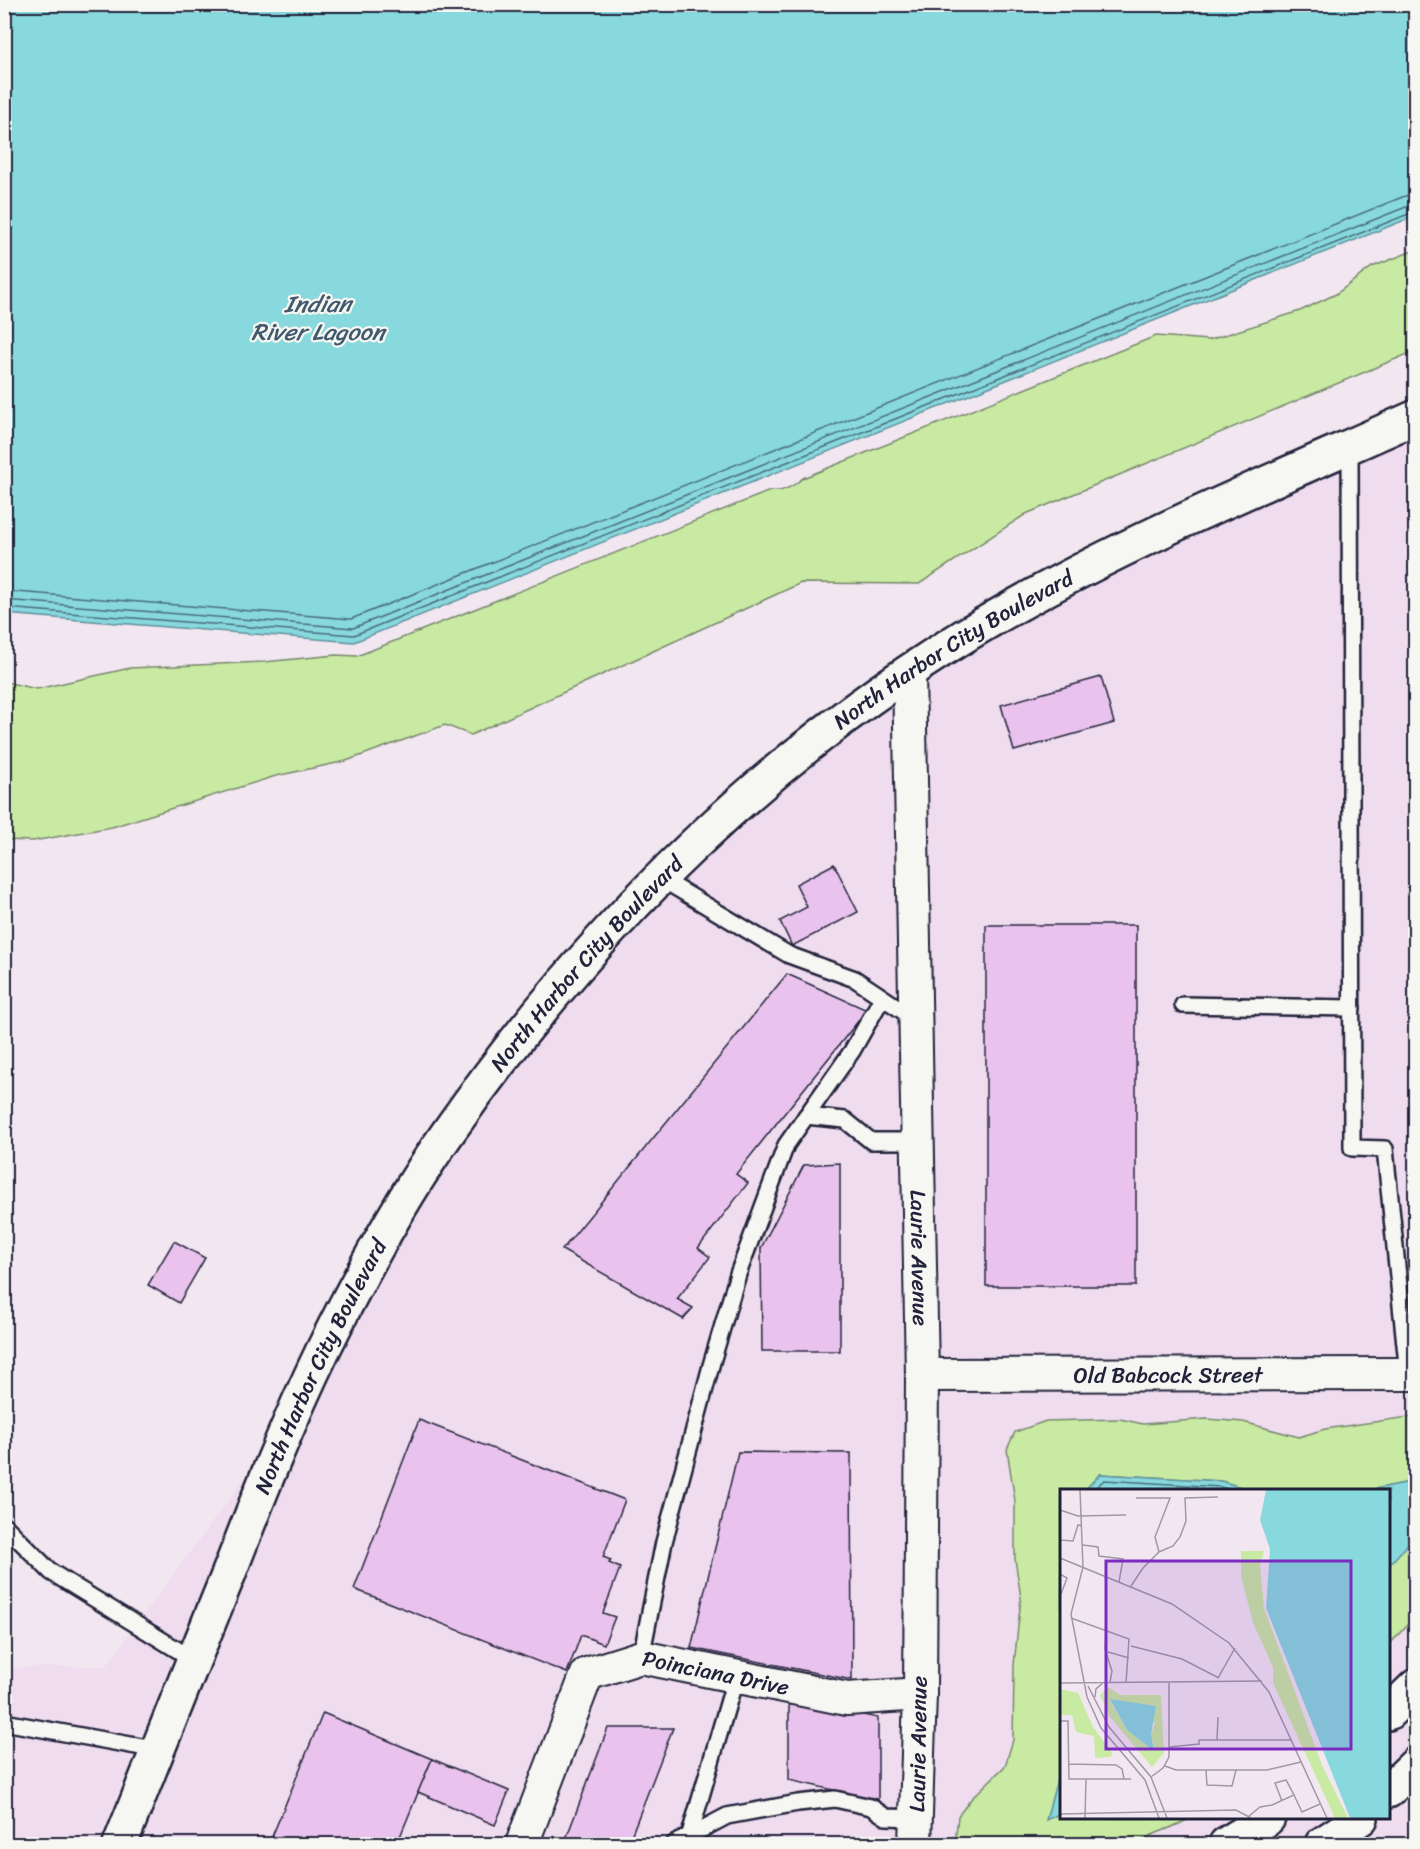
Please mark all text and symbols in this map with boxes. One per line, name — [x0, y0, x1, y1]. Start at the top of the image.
water label: Indian River Lagoon — [251, 283, 388, 353]
street label: North Harbor City Boulevard — [824, 558, 1081, 740]
street label: North Harbor City Boulevard — [479, 845, 693, 1080]
street label: Laurie Avenue — [899, 1189, 941, 1326]
street label: North Harbor City Boulevard — [243, 1230, 398, 1500]
street label: Old Babcock Street — [1073, 1355, 1264, 1394]
inset map — [1060, 1489, 1390, 1819]
street label: Poinciana Drive — [639, 1638, 793, 1706]
street label: Laurie Avenue — [897, 1676, 939, 1812]

